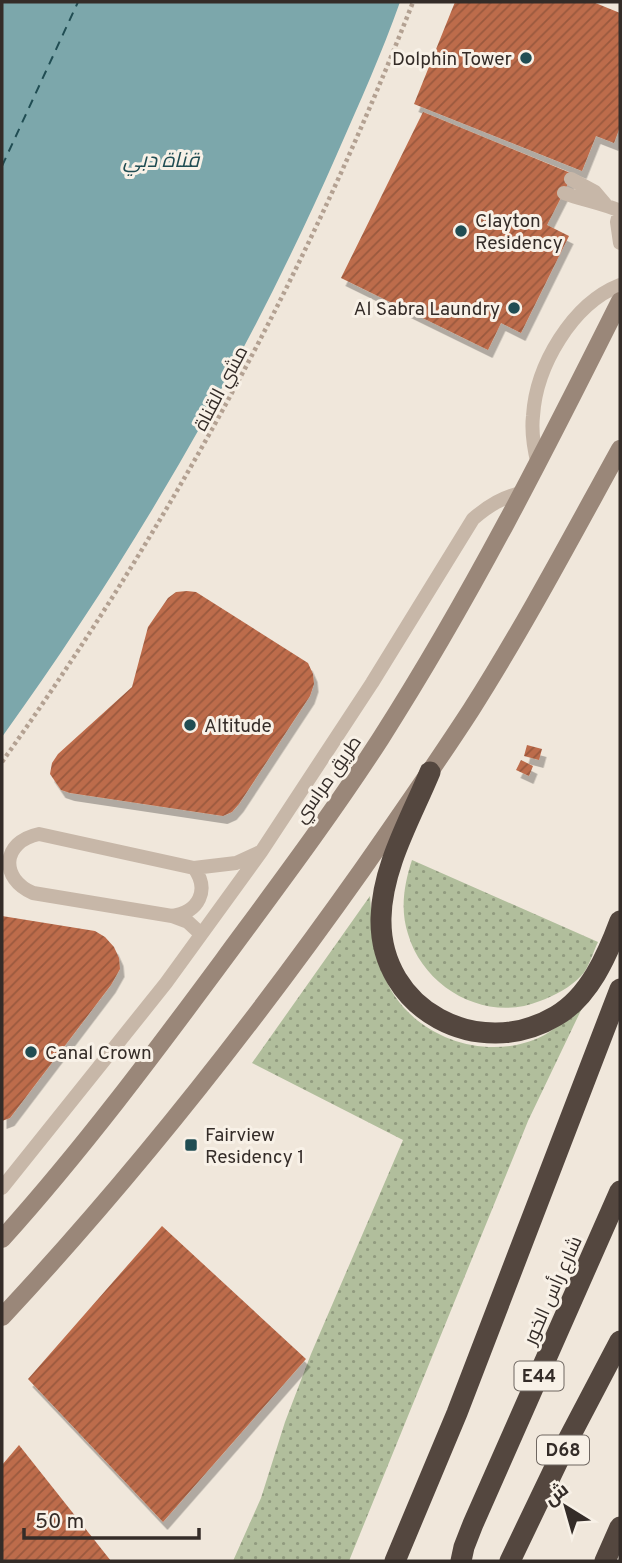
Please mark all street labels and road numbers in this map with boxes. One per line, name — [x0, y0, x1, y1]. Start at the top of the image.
street label: مشي القناة — [189, 342, 255, 436]
street label: طريق مراسي — [290, 732, 368, 829]
street label: شارع رأس الخور — [518, 1232, 589, 1350]
road number: E44 — [514, 1362, 564, 1391]
road number: D68 — [537, 1436, 589, 1464]

